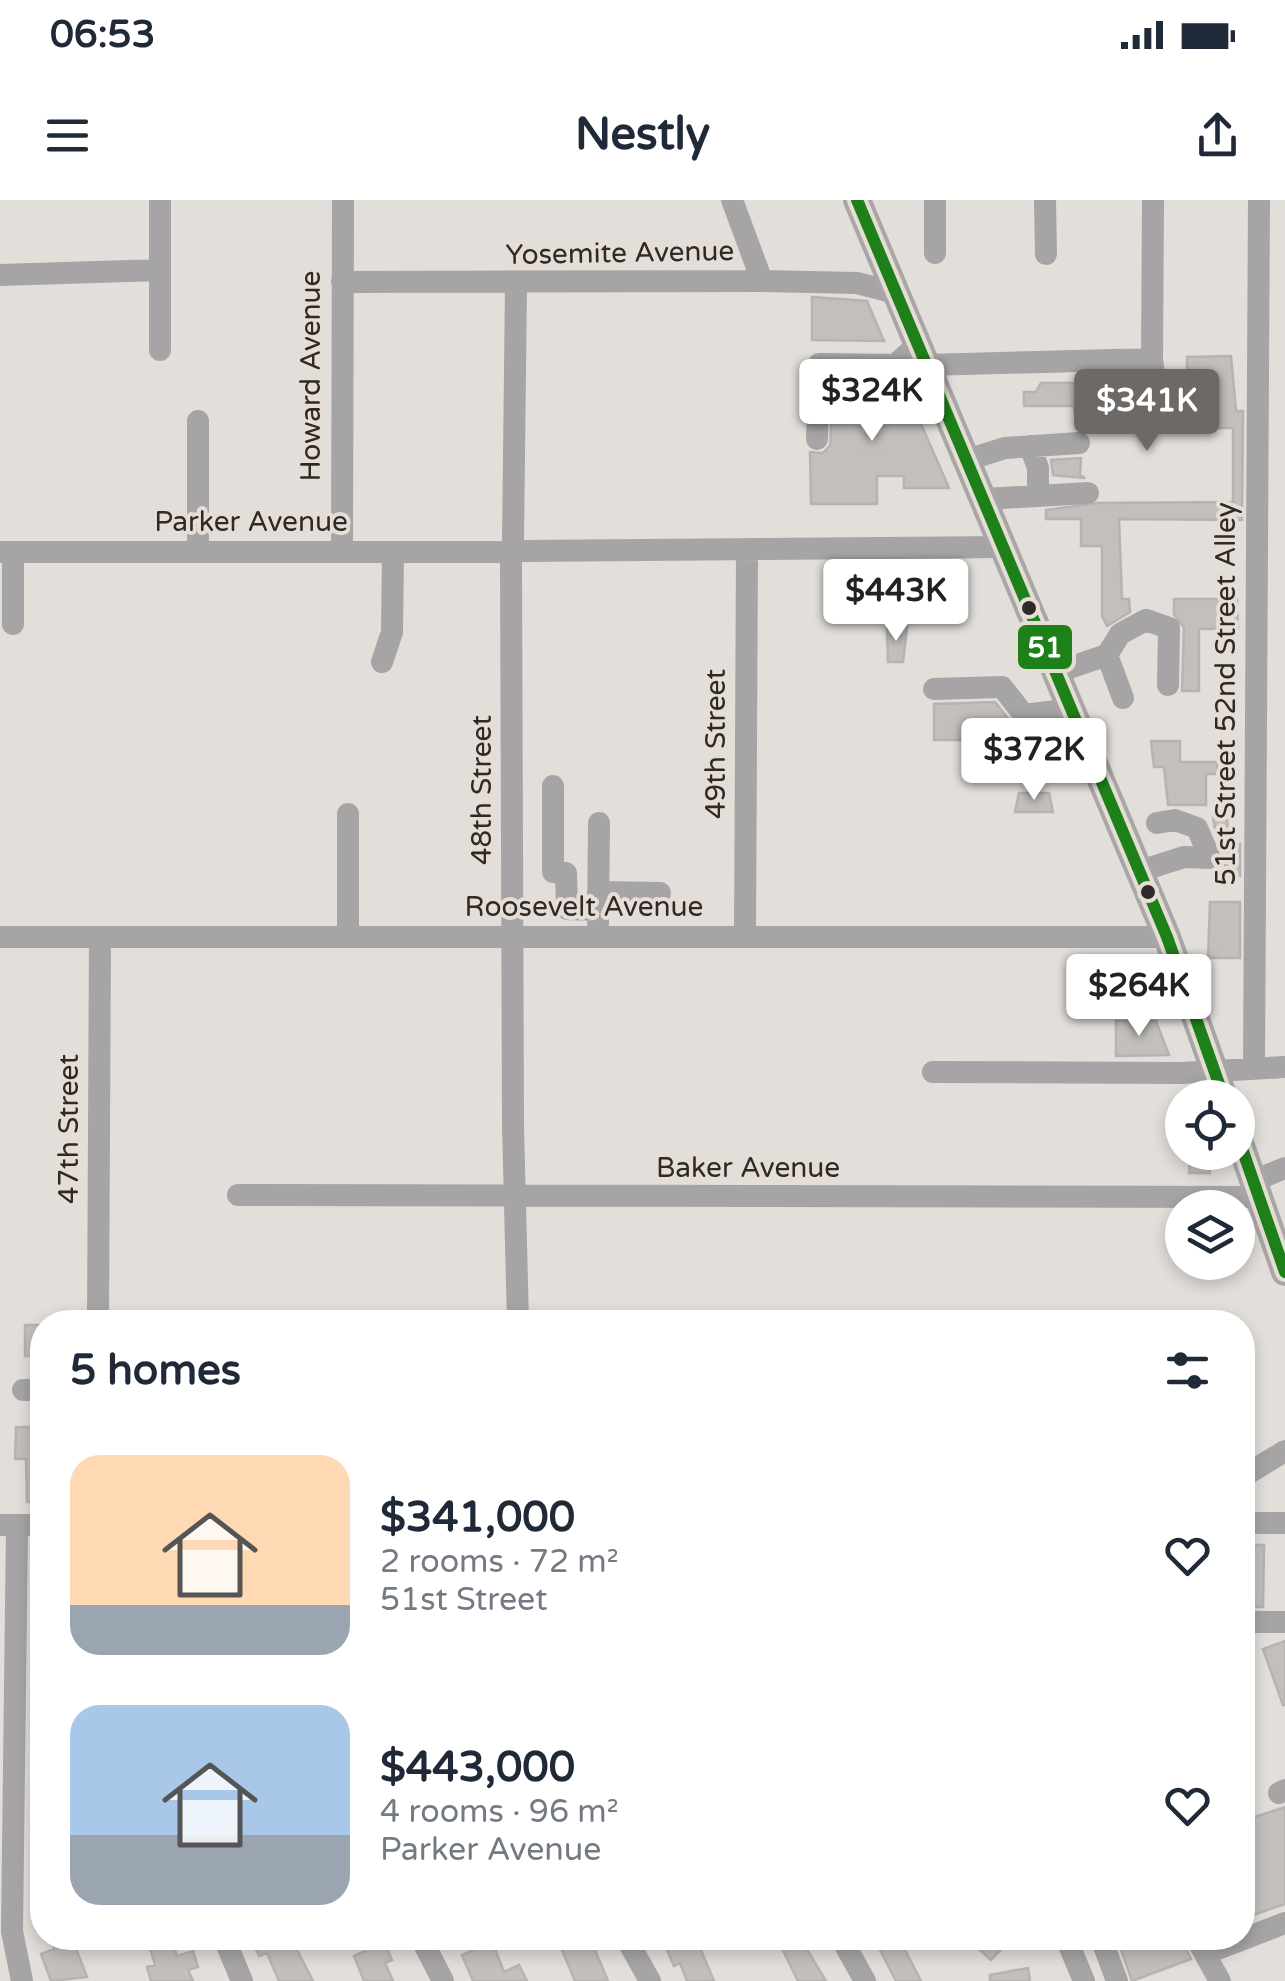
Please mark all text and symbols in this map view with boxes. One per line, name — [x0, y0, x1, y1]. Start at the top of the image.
text: 06:53 — [50, 12, 155, 58]
icon: menu — [40, 108, 95, 163]
text: Nestly — [575, 108, 710, 162]
icon: share — [1190, 108, 1245, 163]
street label: Yosemite Avenue — [505, 234, 735, 272]
street label: Howard Avenue — [294, 271, 328, 481]
pin: $324K — [802, 359, 942, 444]
pin: $341K — [1077, 369, 1217, 454]
text: $324K — [821, 372, 923, 410]
text: $341K — [1096, 382, 1198, 420]
street label: 51st Street 52nd Street Alley — [1209, 502, 1243, 886]
street label: Parker Avenue — [154, 505, 348, 539]
pin: $443K — [826, 559, 966, 644]
text: $443K — [845, 572, 947, 610]
unlabelled marker — [1019, 598, 1039, 618]
line badge: 51 — [1016, 623, 1074, 671]
text: 51 — [1027, 631, 1063, 665]
street label: 49th Street — [699, 669, 733, 819]
street label: 48th Street — [465, 715, 499, 865]
pin: $372K — [964, 718, 1104, 803]
text: $372K — [983, 731, 1085, 769]
unlabelled marker — [1138, 882, 1158, 902]
street label: Roosevelt Avenue — [465, 890, 703, 924]
pin: $264K — [1069, 954, 1209, 1039]
text: $264K — [1088, 967, 1190, 1005]
street label: 47th Street — [52, 1054, 86, 1204]
map controls — [1165, 1080, 1255, 1280]
button: locate — [1165, 1080, 1255, 1170]
street label: Baker Avenue — [656, 1151, 840, 1185]
button: layers — [1165, 1190, 1255, 1280]
icon: filters — [1160, 1343, 1215, 1398]
text: 5 homes — [70, 1345, 241, 1396]
text: $341,000 — [380, 1492, 575, 1543]
icon: home — [150, 1495, 270, 1615]
icon: heart — [1160, 1528, 1215, 1583]
text: 2 rooms · 72 m² — [380, 1543, 619, 1581]
text: 51st Street — [380, 1581, 547, 1619]
text: $443,000 — [380, 1742, 575, 1793]
icon: home — [150, 1745, 270, 1865]
icon: heart — [1160, 1778, 1215, 1833]
text: 4 rooms · 96 m² — [380, 1793, 619, 1831]
text: Parker Avenue — [380, 1831, 601, 1869]

